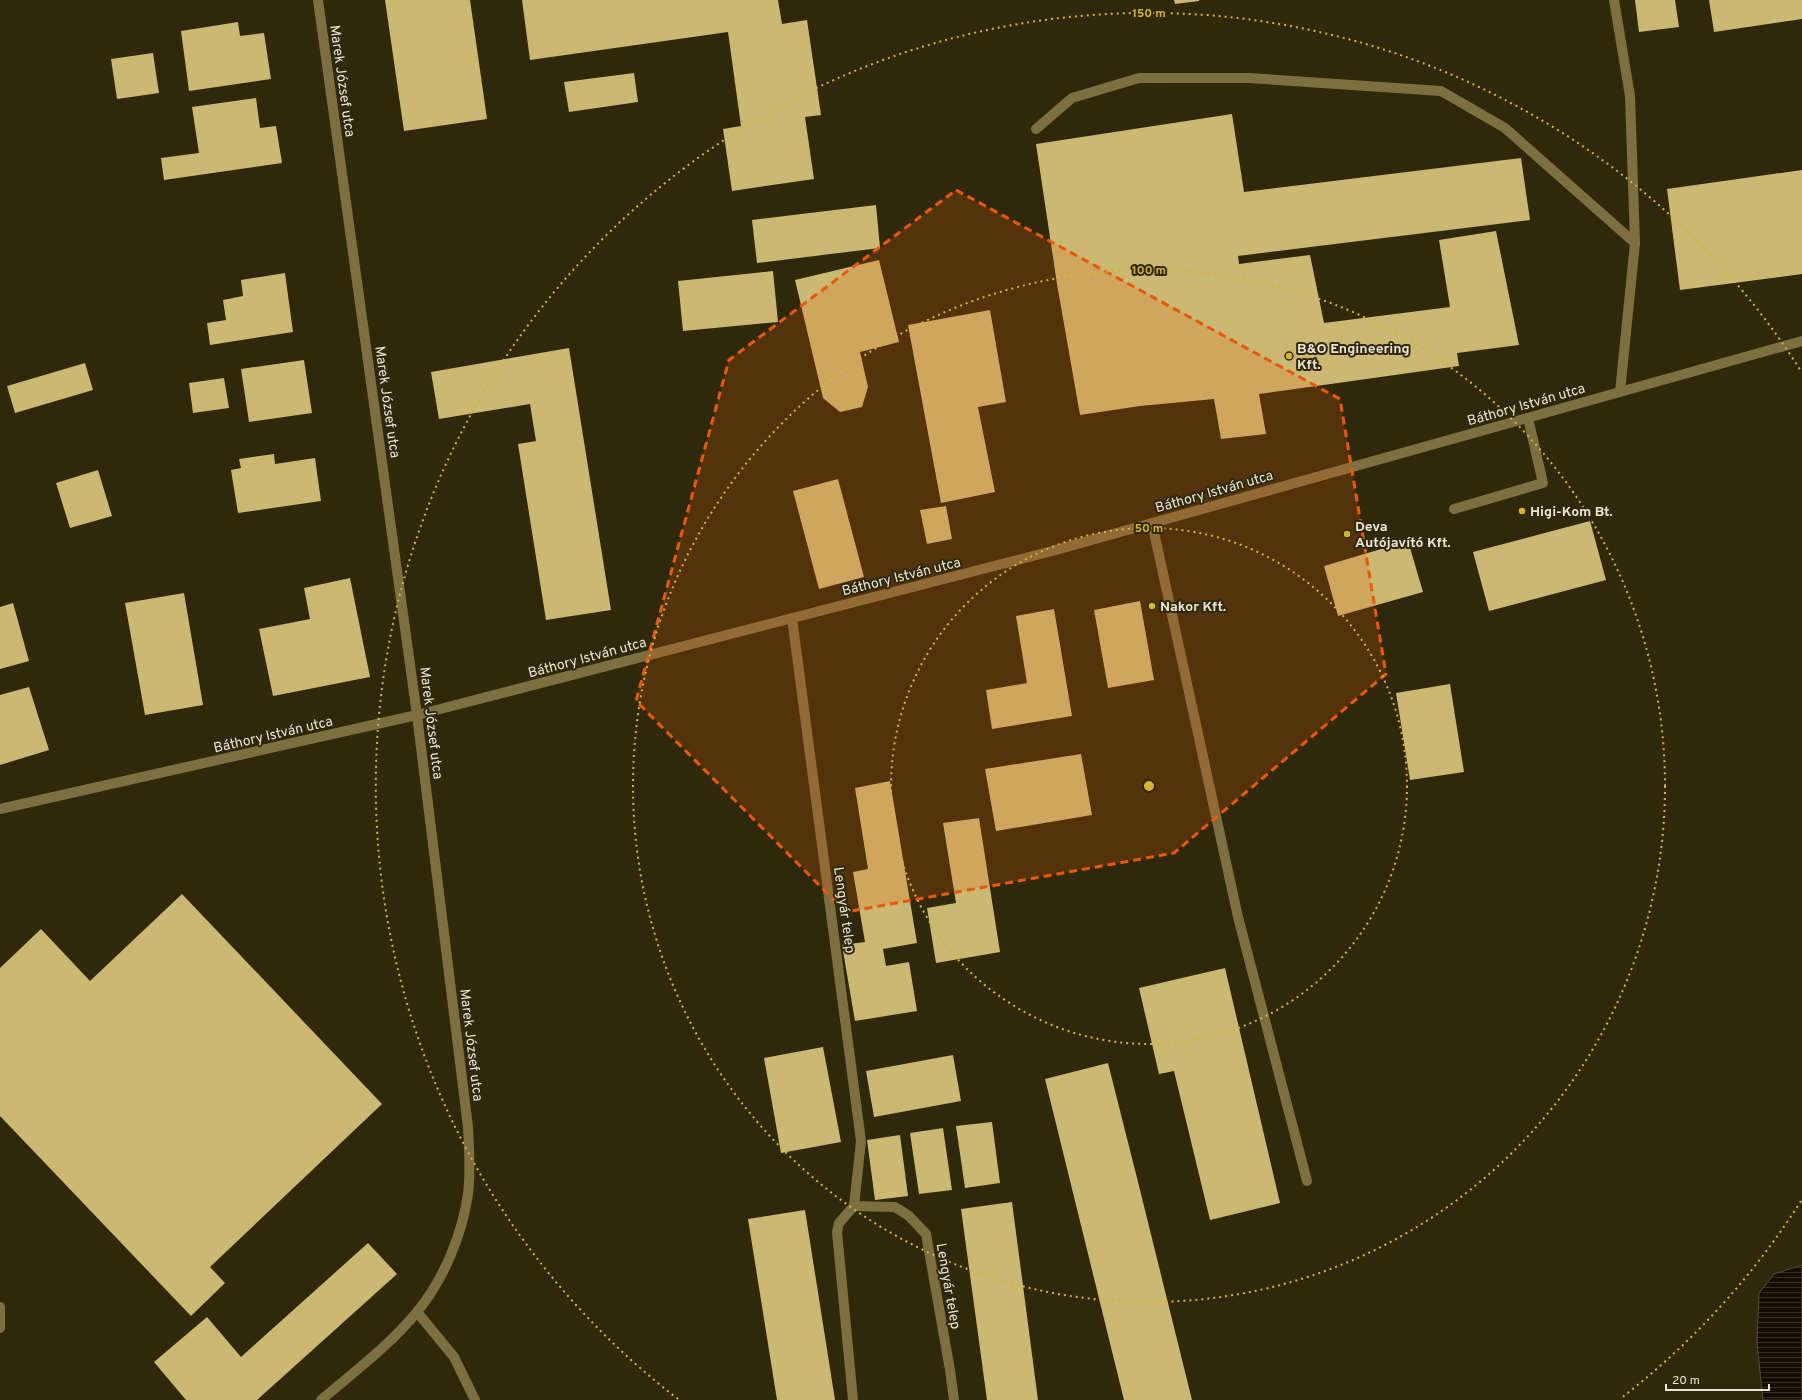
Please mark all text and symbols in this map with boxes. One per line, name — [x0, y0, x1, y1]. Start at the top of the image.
text: 150 m — [1132, 6, 1166, 22]
street label: Marek József utca — [325, 24, 358, 138]
text: 100 m — [1132, 263, 1166, 279]
place label: B&O Engineering Kft. — [1297, 341, 1410, 374]
street label: Marek József utca — [370, 345, 403, 459]
marker: B&O Engineering Kft. — [1284, 351, 1294, 361]
street label: Báthory István utca — [1466, 380, 1587, 430]
street label: Báthory István utca — [1154, 467, 1275, 517]
place label: Higi-Kom Bt. — [1530, 504, 1613, 521]
marker: Higi-Kom Bt. — [1517, 506, 1527, 516]
place label: Deva Autójavító Kft. — [1355, 519, 1451, 552]
text: 50 m — [1135, 521, 1163, 537]
marker: Deva Autójavító Kft. — [1342, 529, 1352, 539]
street label: Báthory István utca — [840, 554, 963, 600]
place label: Nakor Kft. — [1160, 599, 1226, 616]
marker: Nakor Kft. — [1147, 601, 1157, 611]
street label: Báthory István utca — [526, 634, 648, 682]
street label: Marek József utca — [415, 666, 446, 780]
street label: Báthory István utca — [212, 713, 335, 757]
centre of rings — [1142, 779, 1156, 793]
street label: Lengyár telep — [829, 866, 858, 955]
street label: Marek József utca — [455, 988, 486, 1102]
street label: Lengyár telep — [932, 1242, 963, 1331]
scale bar — [1666, 1366, 1769, 1392]
text: 20 m — [1672, 1373, 1700, 1389]

